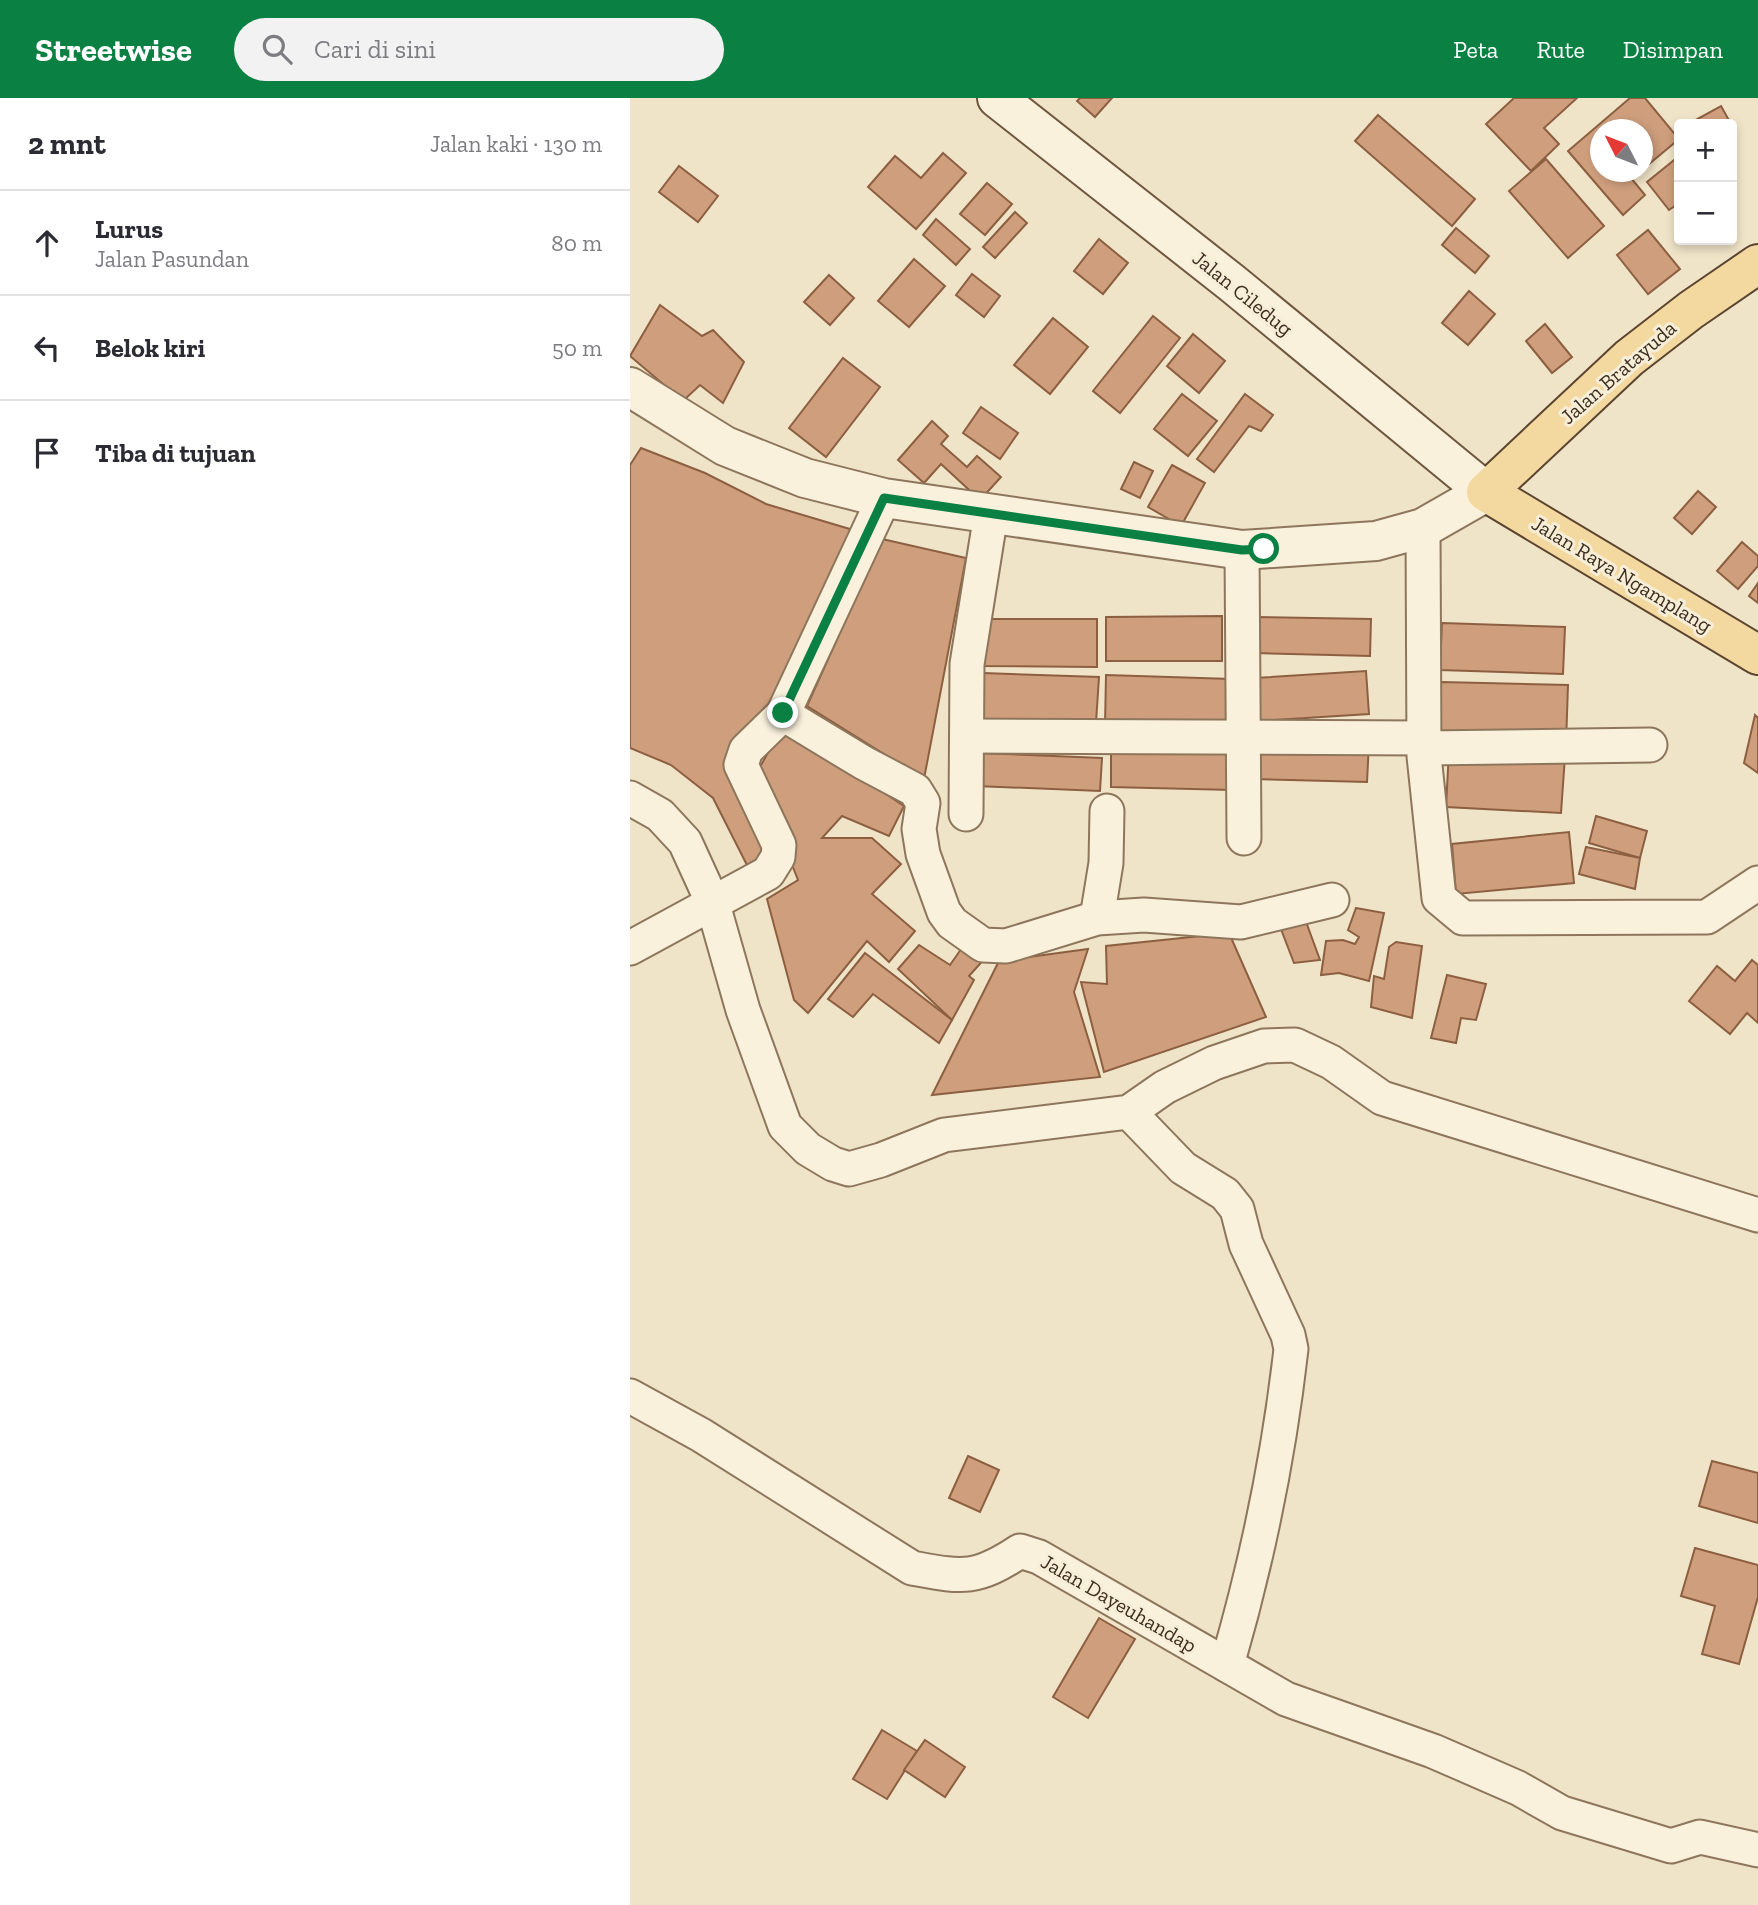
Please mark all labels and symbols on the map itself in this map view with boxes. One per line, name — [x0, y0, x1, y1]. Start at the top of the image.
north arrow — [1590, 119, 1653, 182]
street label: Jalan Ciledug — [1188, 245, 1298, 341]
street label: Jalan Bratayuda — [1555, 315, 1681, 429]
street label: Jalan Raya Ngamplang — [1527, 510, 1717, 638]
route start — [1248, 533, 1279, 564]
route end — [767, 697, 798, 728]
street label: Jalan Dayeuhandap — [1037, 1548, 1201, 1658]

